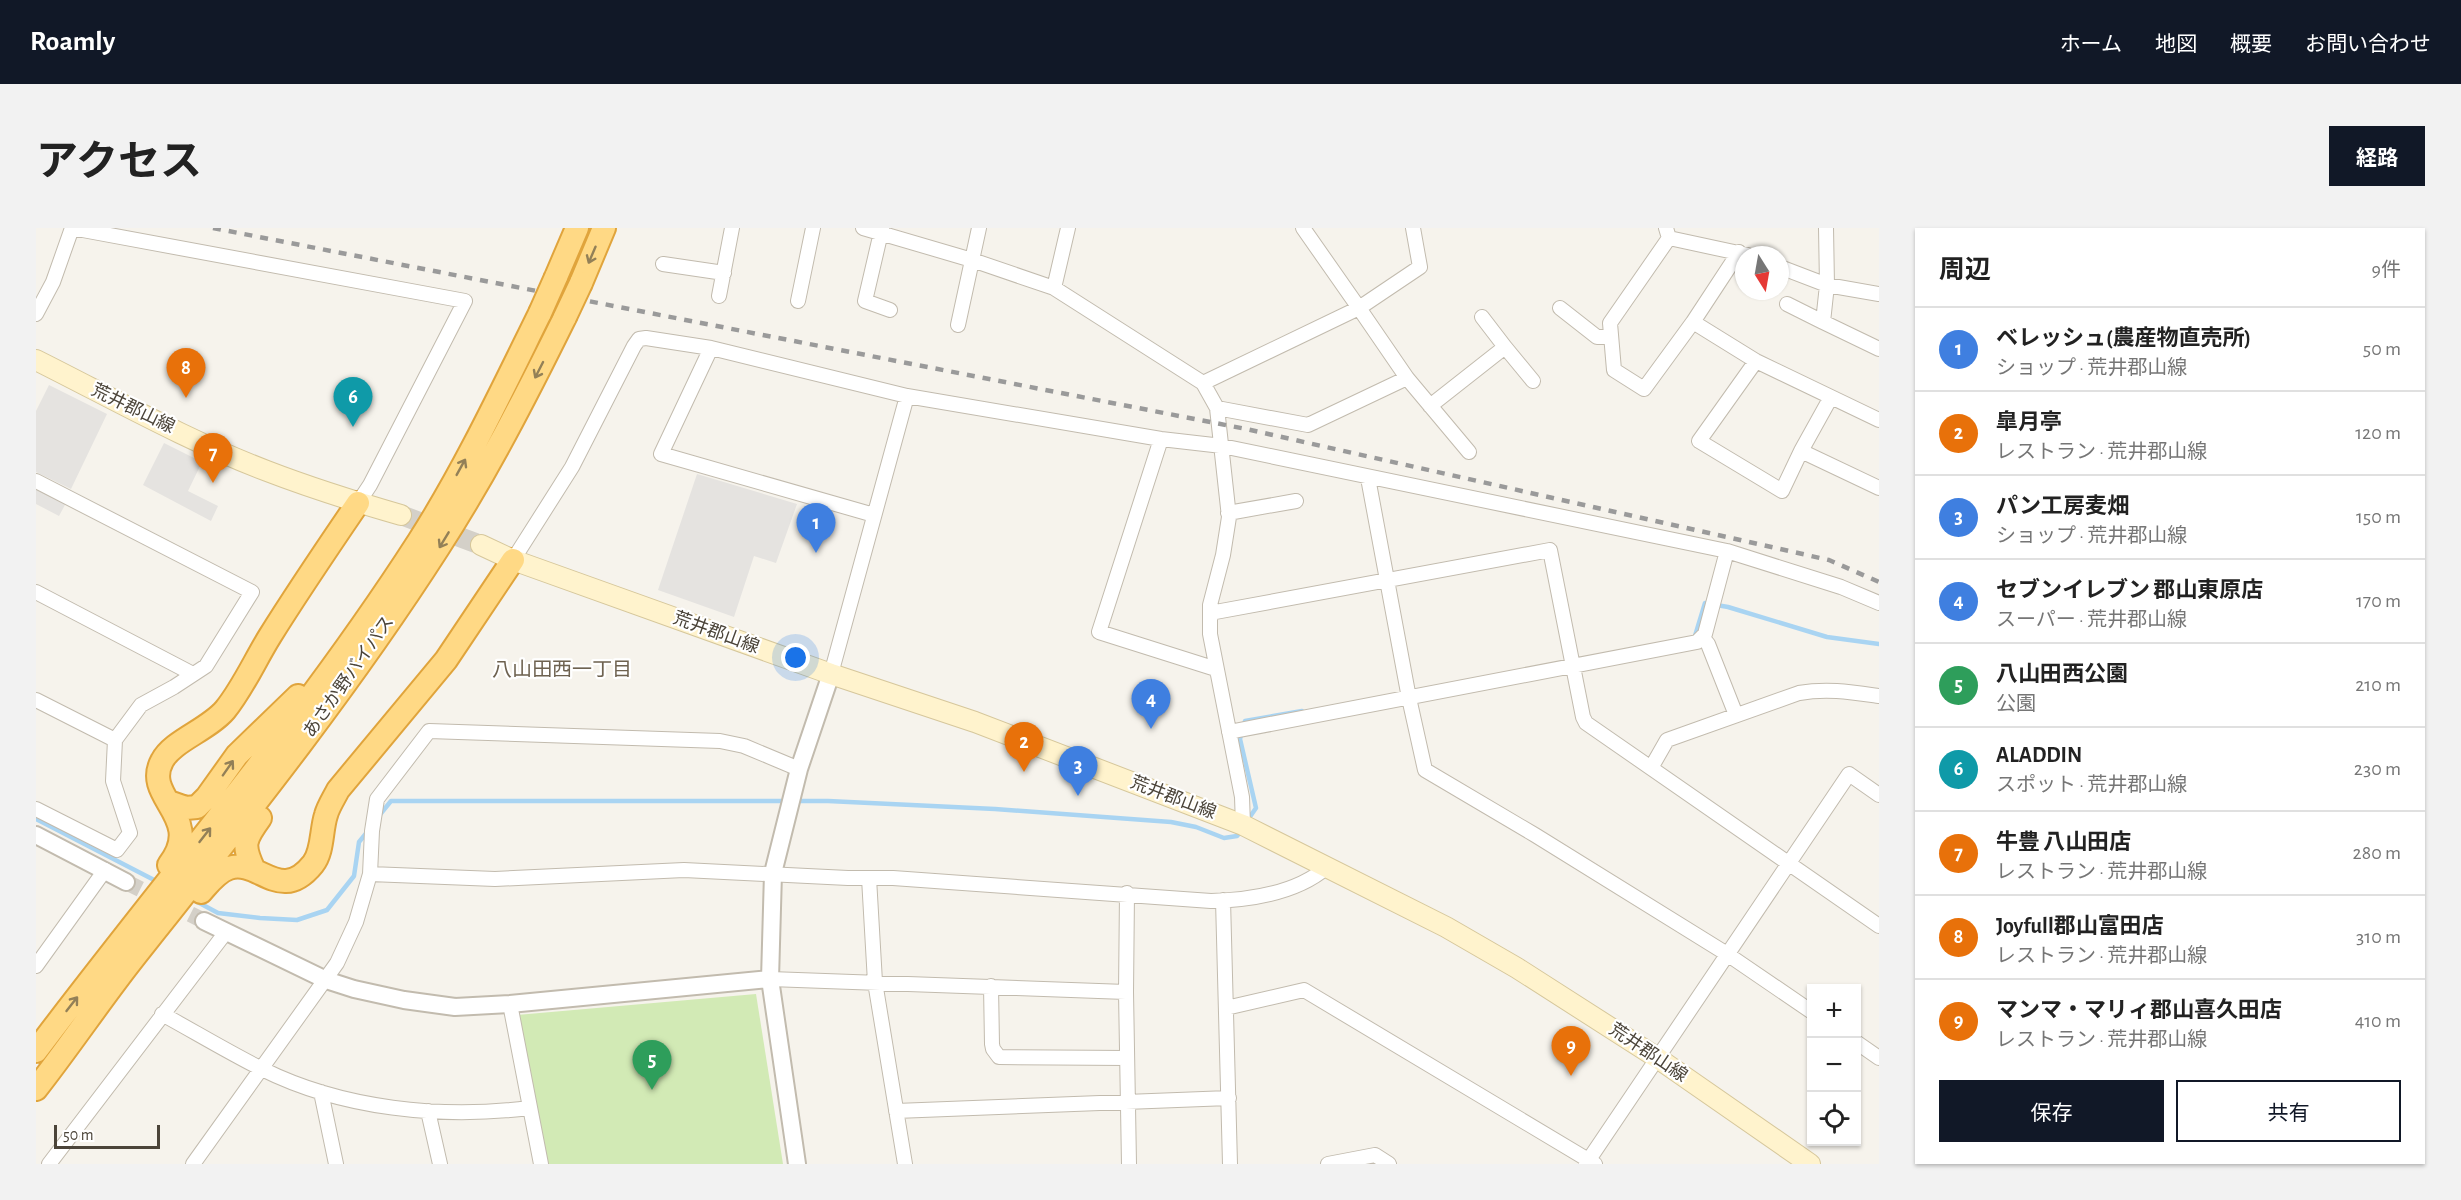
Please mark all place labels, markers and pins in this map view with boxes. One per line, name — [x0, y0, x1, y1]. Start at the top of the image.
pin: 8 — [166, 348, 206, 398]
pin: 6 — [334, 378, 372, 427]
pin: 7 — [194, 434, 232, 483]
pin: 1 — [796, 504, 836, 553]
pin: 4 — [1132, 680, 1170, 729]
pin: 2 — [1004, 722, 1044, 772]
pin: 3 — [1058, 746, 1098, 796]
pin: 9 — [1552, 1026, 1591, 1076]
pin: 5 — [632, 1040, 672, 1090]

